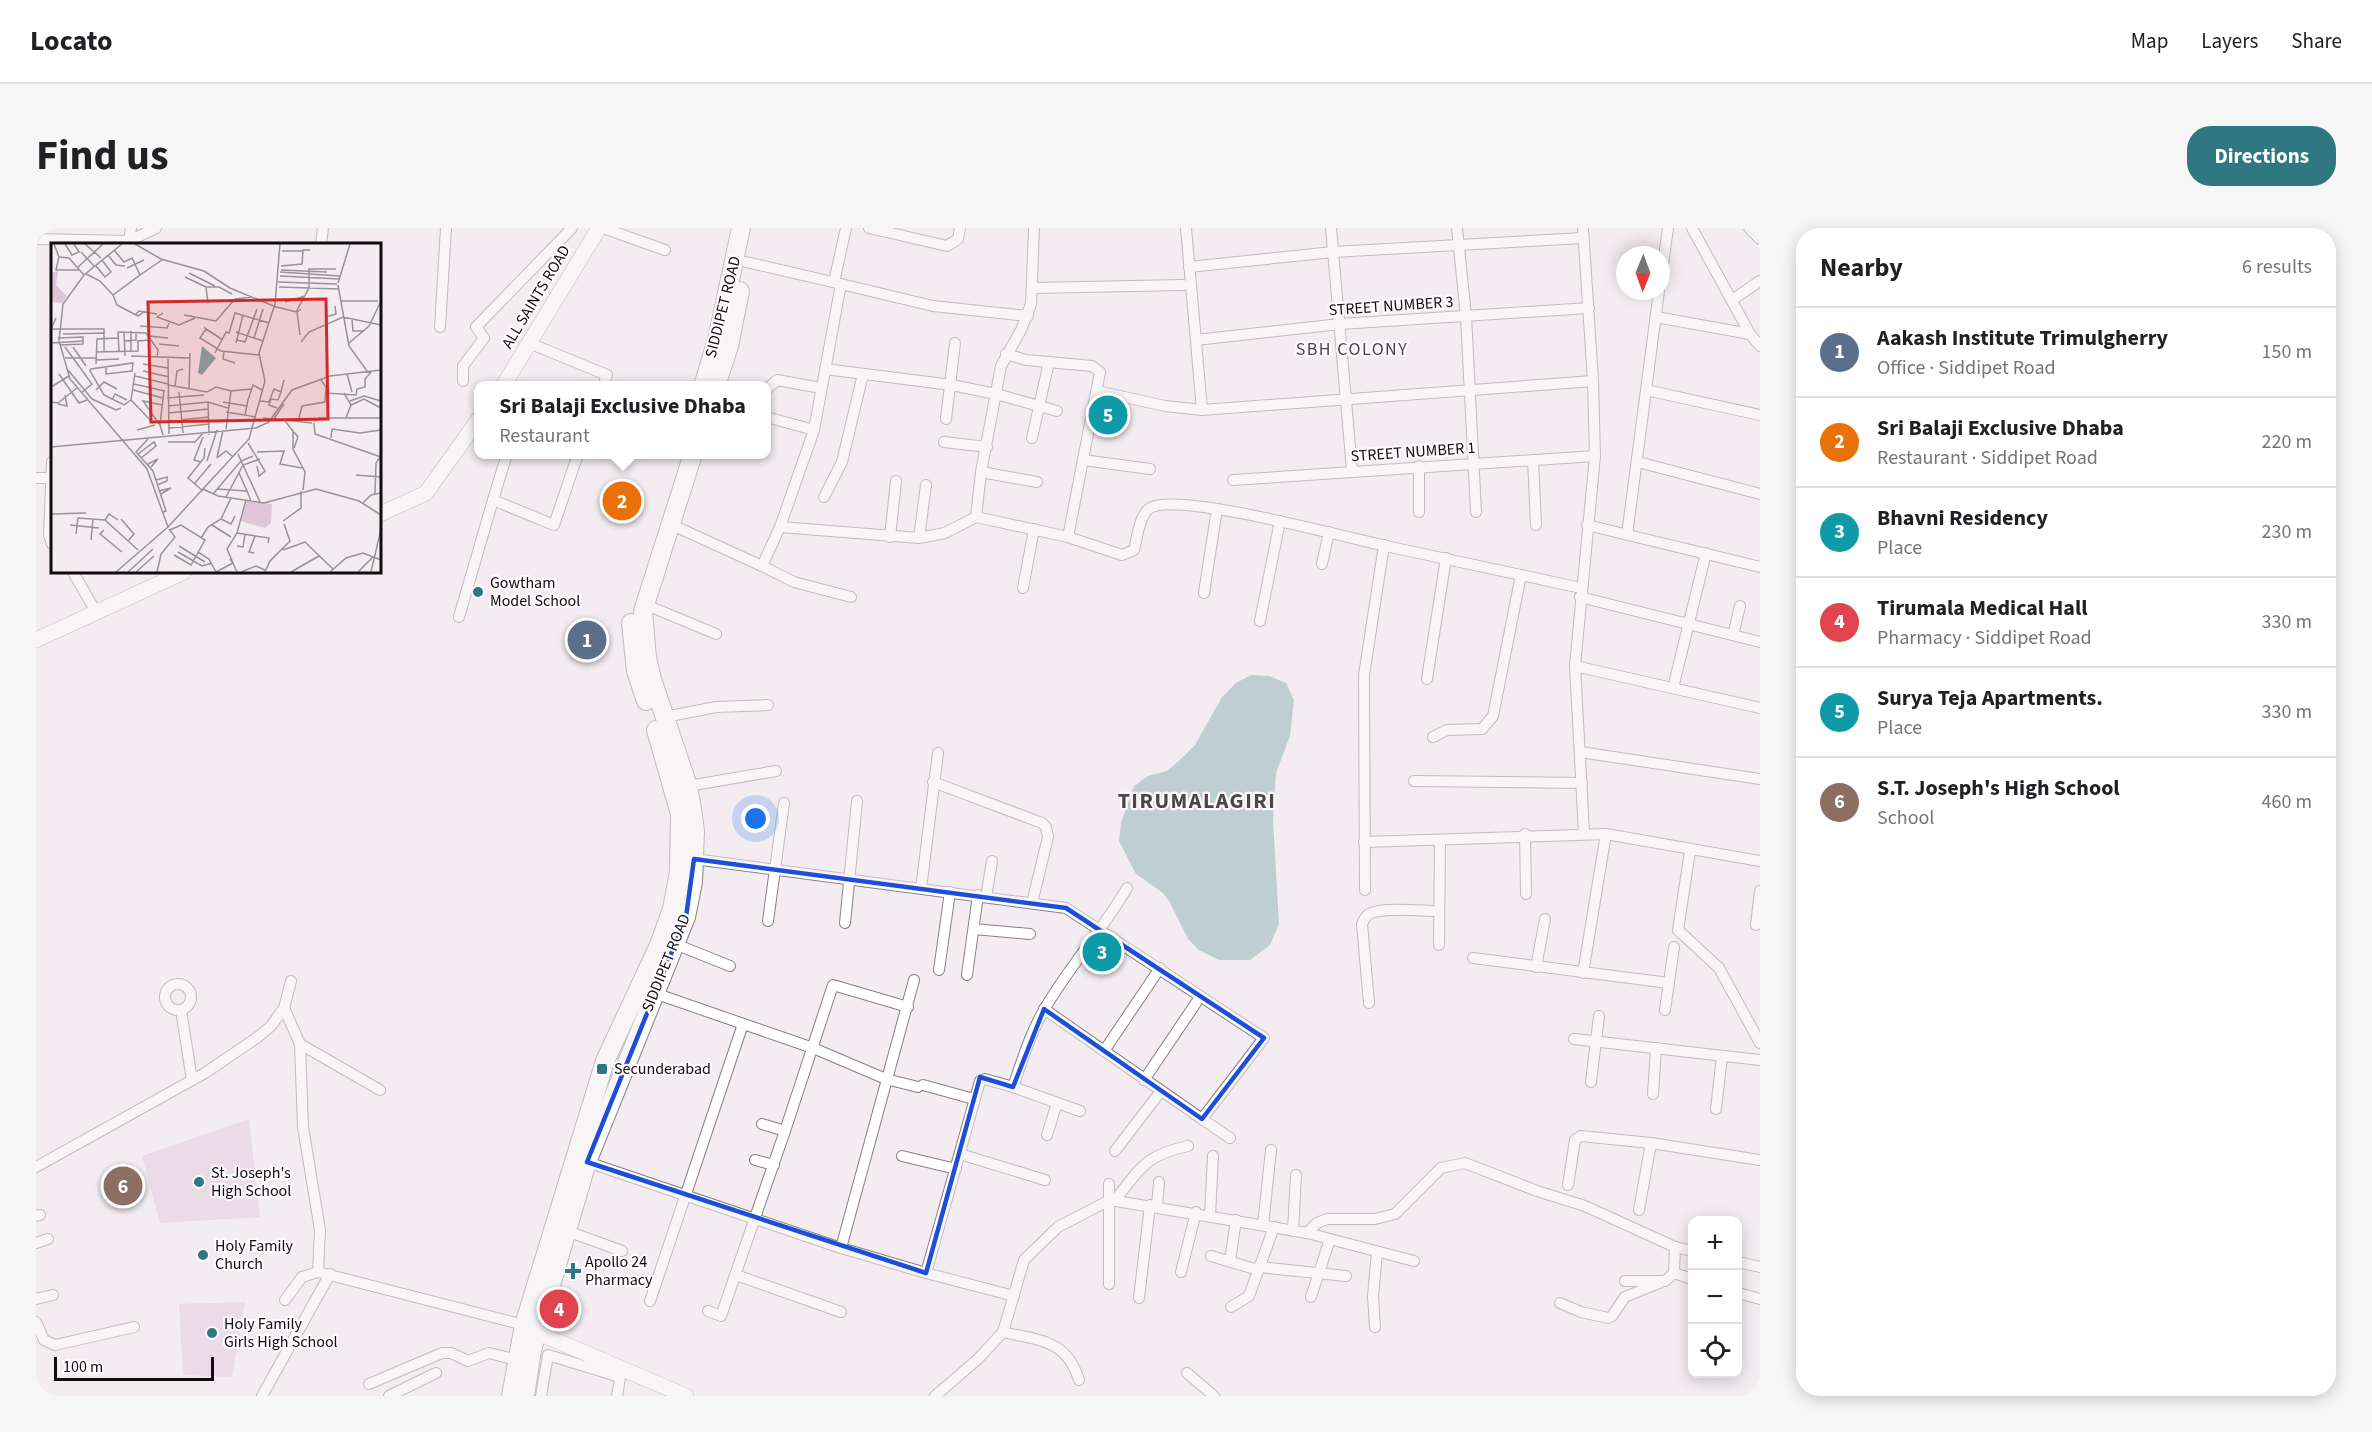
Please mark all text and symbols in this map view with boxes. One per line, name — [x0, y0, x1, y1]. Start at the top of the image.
text: Locato — [30, 21, 112, 61]
text: Map — [2131, 26, 2168, 56]
text: Layers — [2201, 26, 2258, 56]
text: Share — [2291, 26, 2342, 56]
text: Find us — [36, 126, 169, 186]
button: Directions — [2187, 126, 2336, 186]
street label: ALL SAINTS ROAD — [496, 241, 576, 353]
inset map — [51, 243, 381, 573]
north arrow — [1616, 246, 1670, 300]
text: Nearby — [1820, 249, 1903, 286]
text: 6 results — [2242, 253, 2312, 281]
street label: SIDDIPET ROAD — [700, 254, 746, 360]
street label: STREET NUMBER 3 — [1328, 291, 1454, 321]
text: Aakash Institute Trimulgherry — [1877, 322, 2168, 354]
district label: SBH COLONY — [1296, 337, 1408, 362]
text: 1 — [1834, 338, 1845, 366]
text: 150 m — [2262, 338, 2312, 366]
text: Office · Siddipet Road — [1877, 354, 2056, 382]
popup — [474, 381, 771, 459]
text: Sri Balaji Exclusive Dhaba — [499, 390, 746, 422]
pin: 5 — [1088, 392, 1128, 438]
text: Sri Balaji Exclusive Dhaba — [1877, 412, 2124, 444]
text: Restaurant — [499, 422, 590, 450]
text: 2 — [1834, 428, 1845, 456]
text: 220 m — [2262, 428, 2312, 456]
street label: STREET NUMBER 1 — [1350, 437, 1476, 467]
text: Restaurant · Siddipet Road — [1877, 444, 2098, 472]
pin: 2 — [602, 478, 642, 524]
text: Bhavni Residency — [1877, 502, 2048, 534]
text: 3 — [1834, 518, 1845, 546]
text: 230 m — [2262, 518, 2312, 546]
text: Place — [1877, 534, 1922, 562]
place label: Gowtham Model School — [490, 572, 580, 612]
marker: Gowtham Model School — [471, 585, 485, 599]
text: Tirumala Medical Hall — [1877, 592, 2088, 624]
text: 4 — [1834, 608, 1845, 636]
text: 330 m — [2262, 608, 2312, 636]
pin: 1 — [568, 618, 606, 662]
text: Pharmacy · Siddipet Road — [1877, 624, 2092, 652]
text: Surya Teja Apartments. — [1877, 682, 2103, 714]
text: 5 — [1834, 698, 1845, 726]
text: 330 m — [2262, 698, 2312, 726]
text: Place — [1877, 714, 1922, 742]
text: S.T. Joseph's High School — [1877, 772, 2120, 804]
district label: TIRUMALAGIRI — [1118, 785, 1276, 817]
text: 6 — [1834, 788, 1845, 816]
text: 460 m — [2262, 788, 2312, 816]
your location — [741, 804, 770, 833]
text: School — [1877, 804, 1934, 832]
street label: SIDDIPET ROAD — [636, 911, 696, 1015]
pin: 3 — [1082, 930, 1122, 974]
place label: Secunderabad — [614, 1058, 711, 1080]
marker: Secunderabad — [595, 1062, 609, 1076]
place label: St. Joseph's High School — [211, 1162, 291, 1202]
pin: 6 — [104, 1164, 142, 1208]
marker: St. Joseph's High School — [192, 1175, 206, 1189]
map controls — [1688, 1216, 1742, 1378]
button: + — [1688, 1216, 1742, 1270]
place label: Holy Family Church — [215, 1235, 294, 1275]
marker: Holy Family Church — [196, 1248, 210, 1262]
place label: Apollo 24 Pharmacy — [585, 1251, 653, 1291]
marker: Apollo 24 Pharmacy — [566, 1264, 580, 1278]
button: − — [1688, 1270, 1742, 1324]
pin: 4 — [540, 1286, 578, 1332]
place label: Holy Family Girls High School — [224, 1313, 338, 1353]
button: locate — [1688, 1324, 1742, 1378]
marker: Holy Family Girls High School — [205, 1326, 219, 1340]
scale bar — [54, 1354, 214, 1382]
text: 100 m — [63, 1356, 103, 1378]

